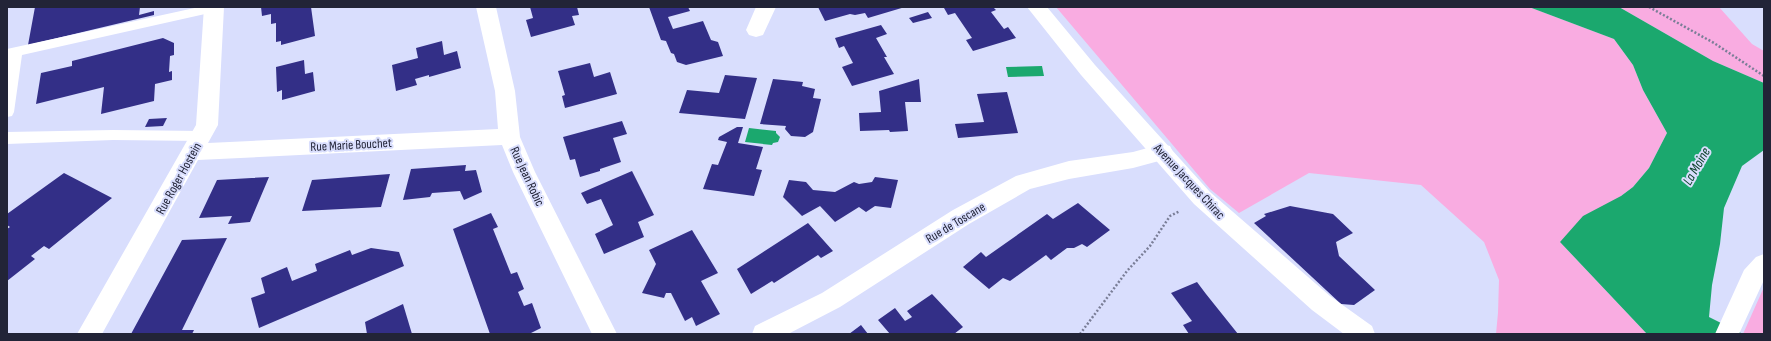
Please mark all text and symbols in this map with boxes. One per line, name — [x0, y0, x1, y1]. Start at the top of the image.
street label: Rue Marie Bouchet — [310, 135, 392, 155]
street label: Rue Roger Hostein — [153, 140, 205, 217]
street label: Avenue Jacques Chirac — [1149, 140, 1228, 223]
street label: Rue Jean Robic — [506, 144, 548, 209]
water label: La Moine — [1679, 144, 1714, 188]
street label: Rue de Toscane — [923, 199, 988, 247]

